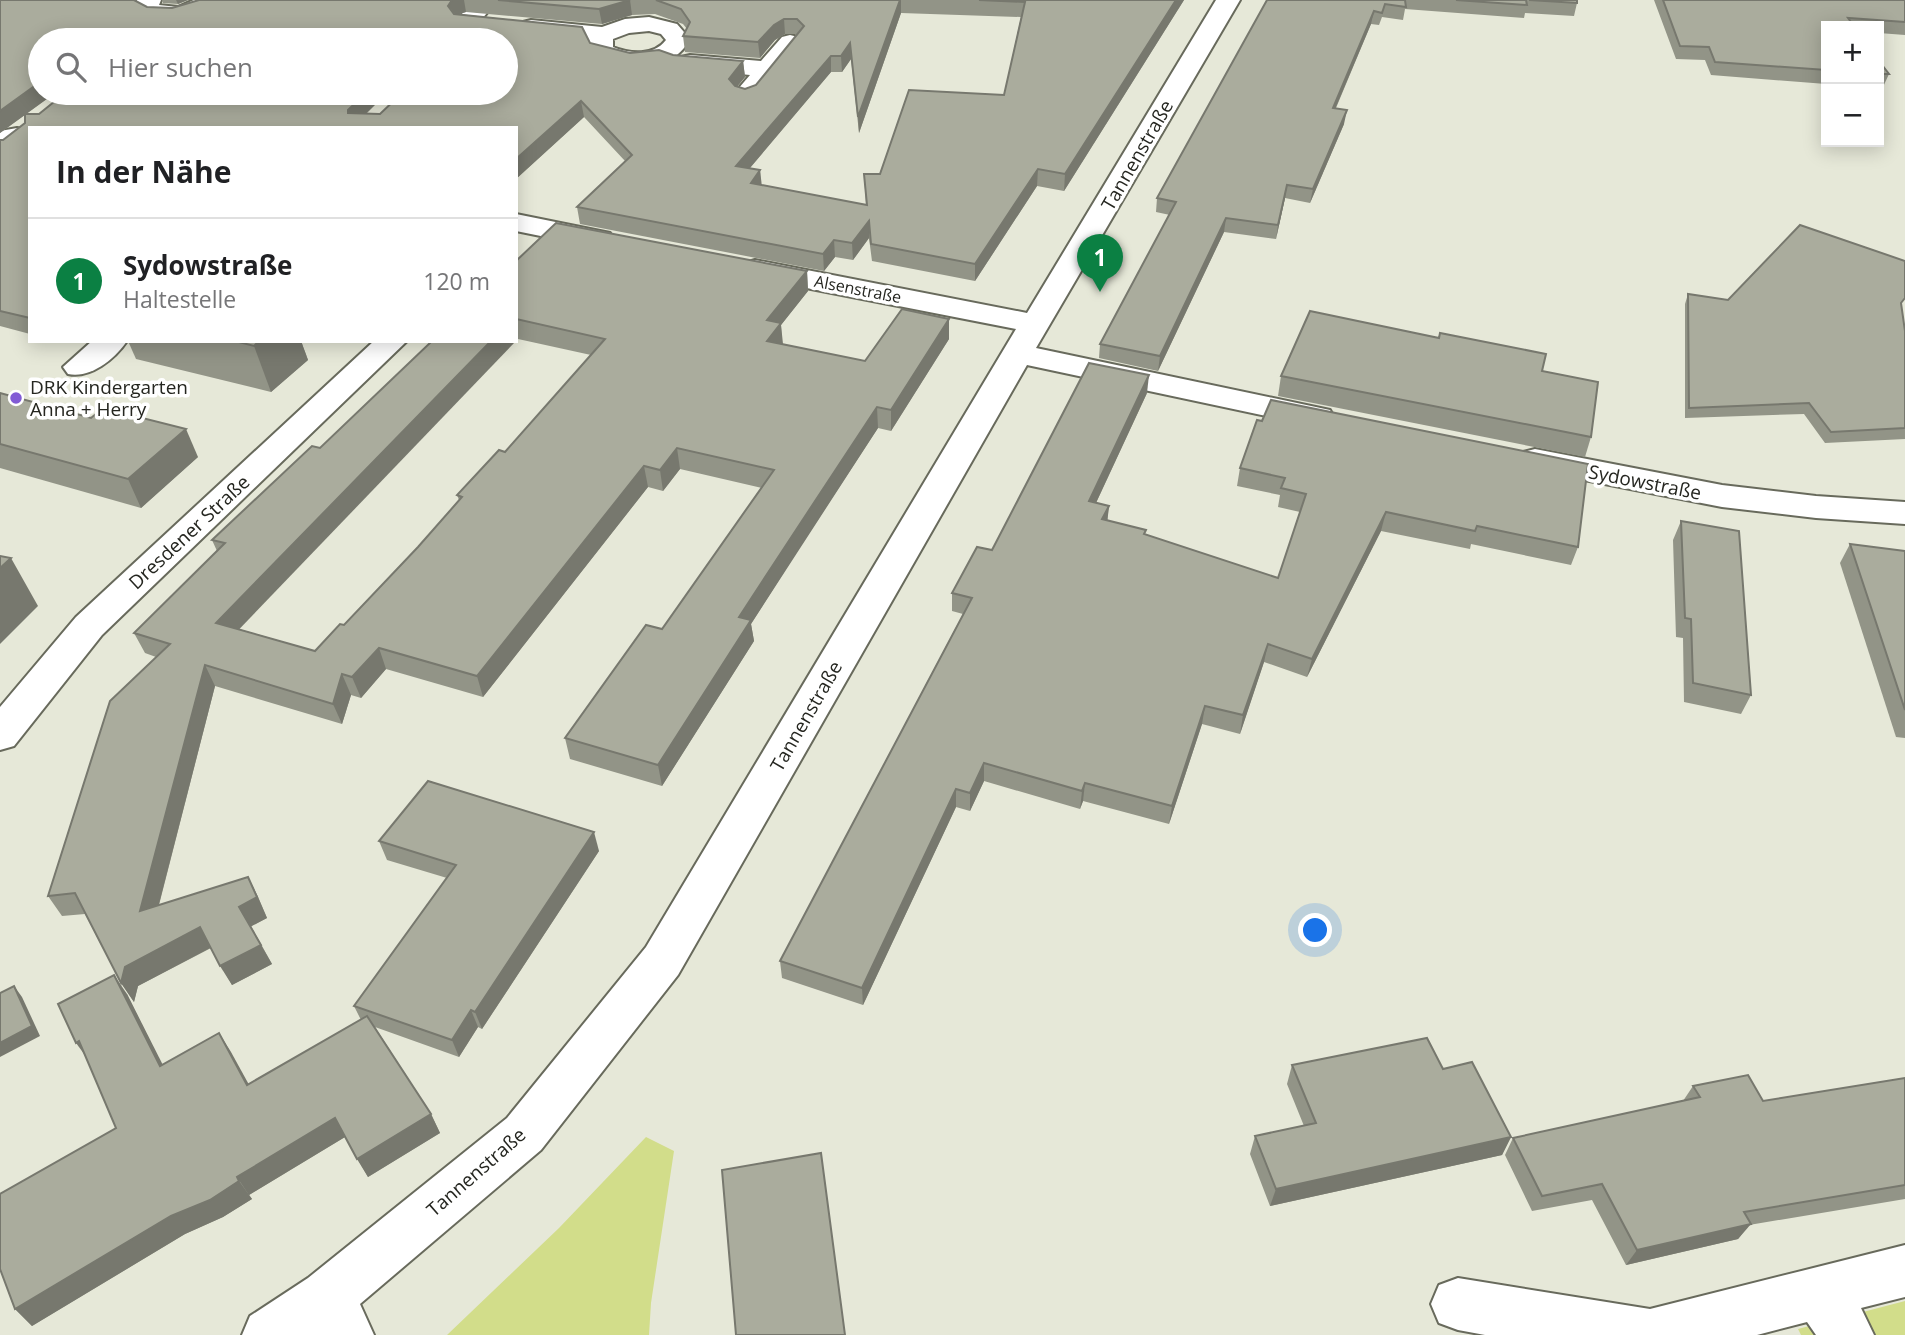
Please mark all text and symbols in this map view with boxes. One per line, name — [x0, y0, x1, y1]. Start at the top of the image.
map controls — [1821, 21, 1884, 147]
button: + — [1821, 21, 1884, 84]
search box — [28, 28, 518, 105]
icon: search — [52, 48, 90, 86]
text: Hier suchen — [108, 49, 253, 85]
button: − — [1821, 84, 1884, 147]
street label: Tannenstraße — [1095, 95, 1179, 215]
text: In der Nähe — [56, 151, 232, 192]
pin: 1 — [1077, 234, 1123, 292]
text: Sydowstraße — [123, 247, 292, 283]
text: 1 — [72, 265, 86, 297]
text: 120 m — [423, 265, 490, 297]
street label: Alsenstraße — [813, 270, 903, 308]
text: Haltestelle — [123, 283, 236, 315]
place label: DRK Kindergarten Anna + Herry — [30, 374, 188, 422]
marker: DRK Kindergarten Anna + Herry — [8, 390, 24, 406]
street label: Sydowstraße — [1586, 458, 1704, 506]
street label: Dresdener Straße — [123, 469, 255, 595]
street label: Tannenstraße — [764, 656, 848, 776]
your location — [1298, 913, 1332, 947]
street label: Tannenstraße — [421, 1122, 531, 1222]

